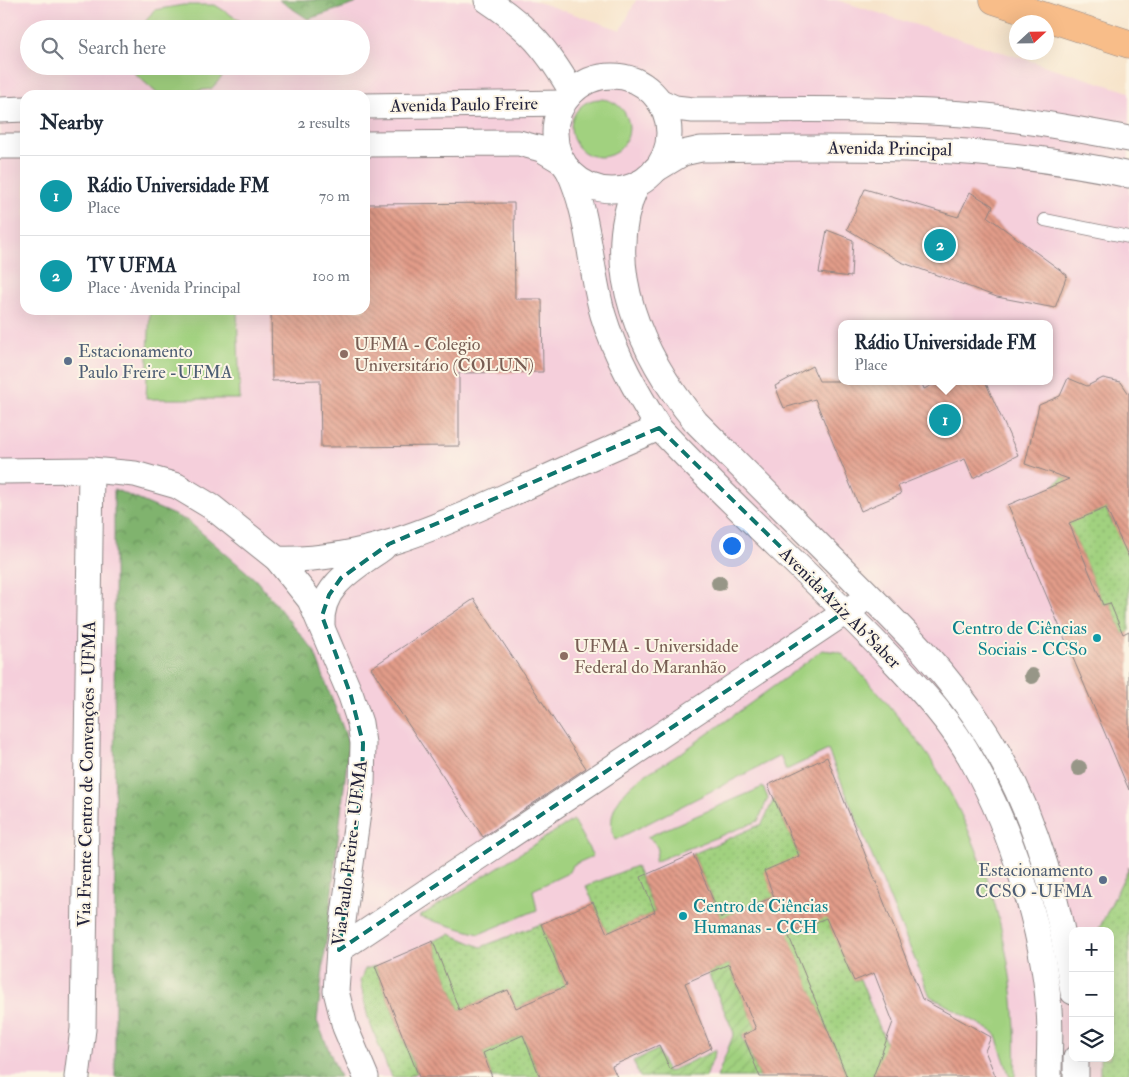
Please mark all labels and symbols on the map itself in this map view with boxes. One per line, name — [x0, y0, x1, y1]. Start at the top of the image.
north arrow — [1009, 15, 1054, 60]
street label: Avenida Paulo Freire — [389, 92, 539, 118]
street label: Avenida Principal — [827, 136, 953, 162]
pin: 2 — [924, 226, 956, 264]
place label: UFMA - Colegio Universitário (COLUN) — [354, 333, 534, 377]
place label: Estacionamento Paulo Freire -UFMA — [78, 340, 233, 384]
marker: UFMA - Colegio Universitário (COLUN) — [338, 348, 350, 360]
marker: Estacionamento Paulo Freire -UFMA — [62, 355, 74, 367]
pin: 1 — [929, 401, 961, 439]
your location — [719, 533, 745, 559]
street label: Avenida Aziz Ab'Saber — [774, 542, 906, 674]
place label: Centro de Ciências Sociais - CCSo — [952, 617, 1087, 661]
street label: Via Frente Centro de Convenções -UFMA — [73, 620, 101, 927]
marker: Centro de Ciências Sociais - CCSo — [1091, 632, 1103, 644]
place label: UFMA - Universidade Federal do Maranhão — [574, 635, 739, 679]
marker: UFMA - Universidade Federal do Maranhão — [558, 650, 570, 662]
street label: Via Paulo Freire - UFMA — [327, 758, 373, 947]
place label: Estacionamento CCSO -UFMA — [975, 859, 1094, 903]
marker: Estacionamento CCSO -UFMA — [1097, 874, 1109, 886]
place label: Centro de Ciências Humanas - CCH — [693, 895, 828, 939]
marker: Centro de Ciências Humanas - CCH — [677, 910, 689, 922]

